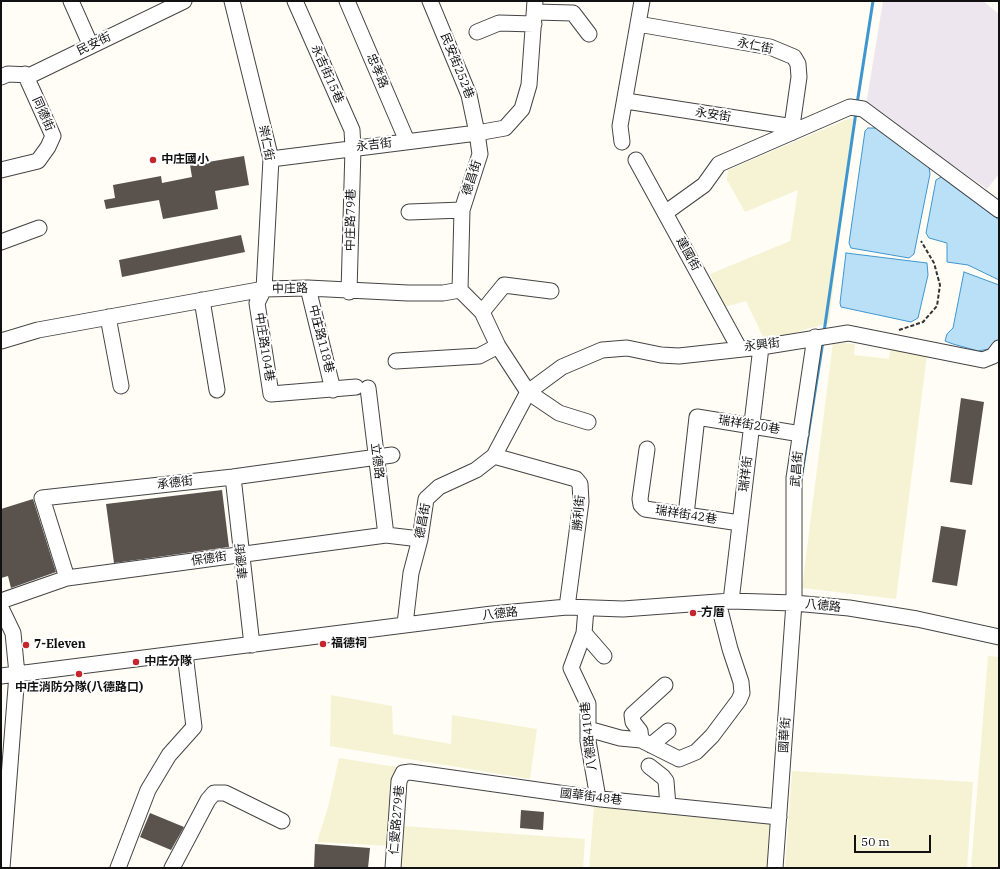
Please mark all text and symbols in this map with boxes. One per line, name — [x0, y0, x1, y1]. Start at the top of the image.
street label: 民安街 — [75, 30, 113, 58]
street label: 民安街252巷 — [437, 31, 477, 101]
street label: 永仁街 — [736, 35, 774, 57]
street label: 永吉街15巷 — [308, 43, 346, 105]
street label: 忠孝路 — [363, 52, 391, 90]
street label: 同德街 — [29, 95, 57, 133]
street label: 永安街 — [694, 105, 732, 125]
street label: 崇仁街 — [255, 124, 277, 162]
street label: 永吉街 — [355, 136, 393, 154]
place label: 中庄國小 — [161, 153, 209, 167]
marker: 中庄國小 — [148, 155, 158, 165]
street label: 德昌街 — [460, 159, 484, 197]
street label: 中庄路79巷 — [343, 189, 359, 251]
street label: 建國街 — [673, 235, 703, 273]
street label: 中庄路 — [272, 281, 308, 297]
street label: 中庄路118巷 — [306, 303, 336, 375]
street label: 中庄路104巷 — [251, 312, 277, 382]
street label: 永興街 — [743, 336, 781, 354]
street label: 瑞祥街20巷 — [717, 413, 781, 437]
street label: 立德路 — [368, 442, 386, 480]
street label: 武昌街 — [788, 450, 806, 488]
street label: 瑞祥街 — [737, 455, 755, 493]
street label: 承德街 — [156, 474, 194, 492]
street label: 勝利街 — [570, 494, 588, 532]
street label: 德昌街 — [412, 502, 434, 540]
street label: 瑞祥街42巷 — [654, 503, 718, 527]
street label: 華德街 — [233, 542, 251, 580]
street label: 保德街 — [190, 549, 228, 569]
street label: 八德路 — [804, 597, 842, 615]
street label: 八德路 — [481, 605, 519, 623]
place label: 方厝 — [701, 606, 725, 620]
marker: 方厝 — [688, 608, 698, 618]
place label: 福德祠 — [331, 637, 367, 651]
place label: 7-Eleven — [34, 638, 86, 652]
marker: 福德祠 — [318, 639, 328, 649]
marker: 7-Eleven — [21, 640, 31, 650]
place label: 中庄分隊 — [144, 655, 192, 669]
marker: 中庄分隊 — [131, 657, 141, 667]
marker: 中庄消防分隊(八德路口) — [74, 669, 84, 679]
place label: 中庄消防分隊(八德路口) — [15, 681, 143, 695]
street label: 八德路410巷 — [578, 701, 600, 771]
street label: 國華街 — [777, 717, 793, 753]
street label: 仁愛路279巷 — [387, 785, 407, 855]
street label: 國華街48巷 — [559, 786, 623, 808]
scale bar — [856, 827, 933, 853]
text: 50 m — [861, 834, 890, 849]

